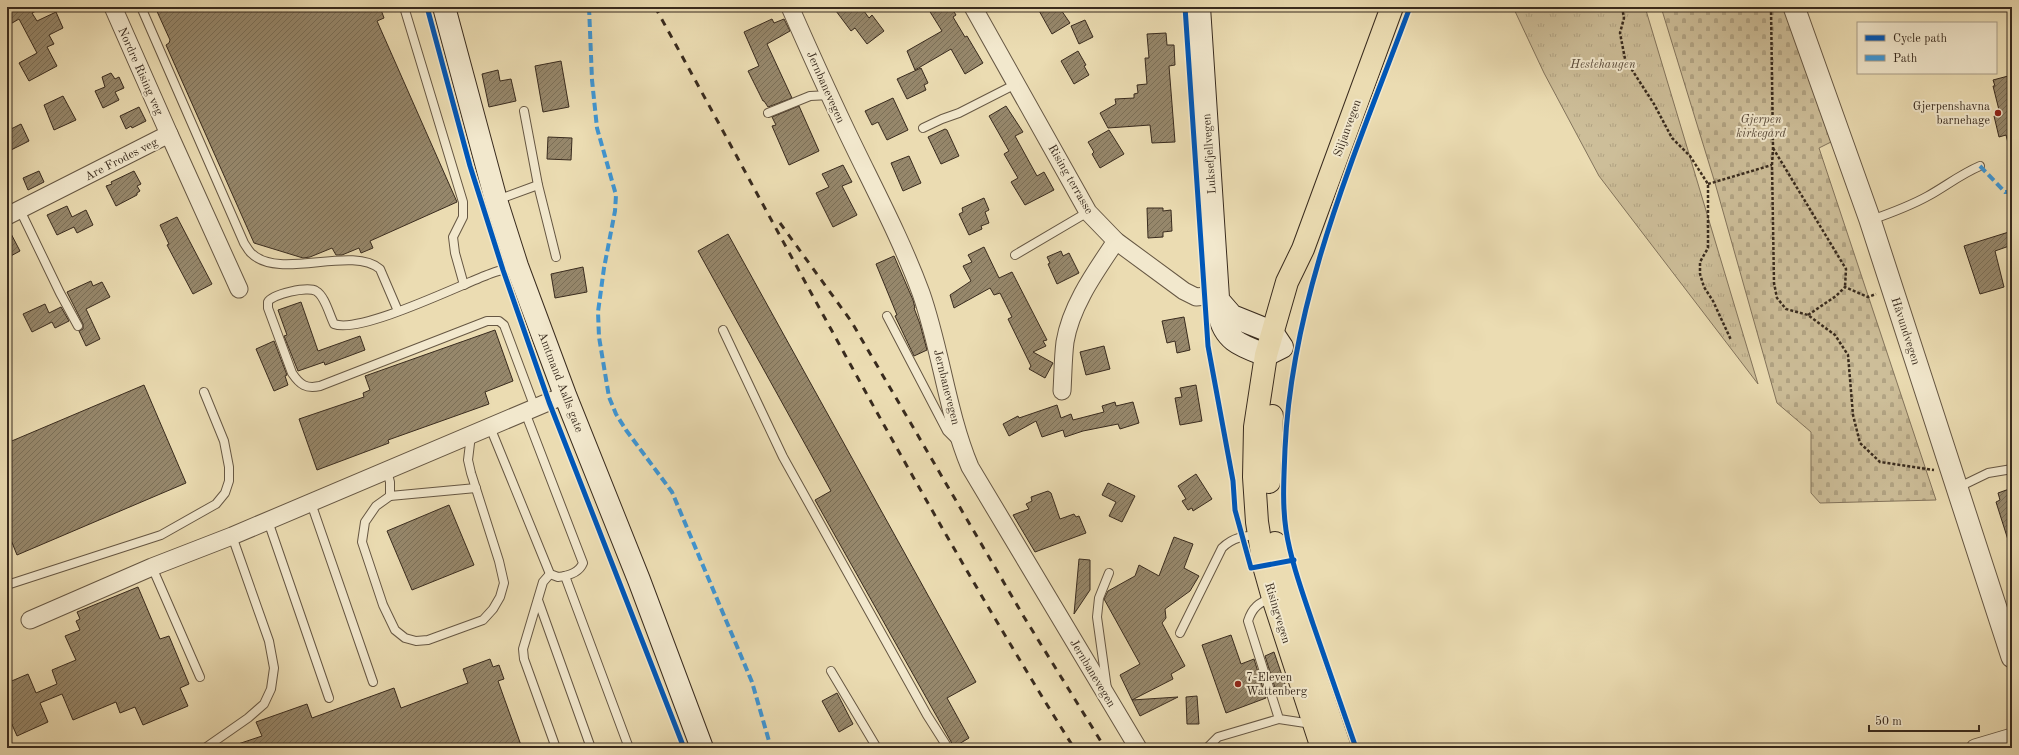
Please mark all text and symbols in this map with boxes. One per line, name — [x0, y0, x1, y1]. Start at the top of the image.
legend — [1857, 22, 1997, 74]
street label: Nordre Rising veg — [115, 26, 165, 118]
text: Cycle path — [1893, 33, 1948, 45]
street label: Jernbanevegen — [804, 50, 846, 126]
text: Path — [1893, 53, 1918, 65]
park label: Hestehaugen — [1569, 59, 1636, 71]
street label: Siljanvegen — [1332, 98, 1364, 159]
place label: Gjerpenshavna barnehage — [1913, 101, 1990, 127]
marker: Gjerpenshavna barnehage — [1993, 108, 2003, 118]
street label: Luksefjellvegen — [1201, 113, 1219, 195]
park label: Gjerpen kirkegård — [1736, 114, 1786, 140]
street label: Are Frodes veg — [83, 136, 160, 183]
street label: Rising terrasse — [1045, 143, 1095, 217]
street label: Håvundvegen — [1888, 296, 1922, 367]
street label: Amtmand Aalls gate — [535, 330, 585, 435]
street label: Jernbanevegen — [931, 348, 961, 427]
street label: Risingvegen — [1262, 581, 1292, 646]
street label: Jernbanevegen — [1067, 637, 1117, 710]
place label: 7-Eleven Wattenberg — [1246, 672, 1308, 698]
marker: 7-Eleven Wattenberg — [1233, 679, 1243, 689]
scale bar — [1869, 707, 1979, 733]
text: 50 m — [1875, 715, 1902, 728]

